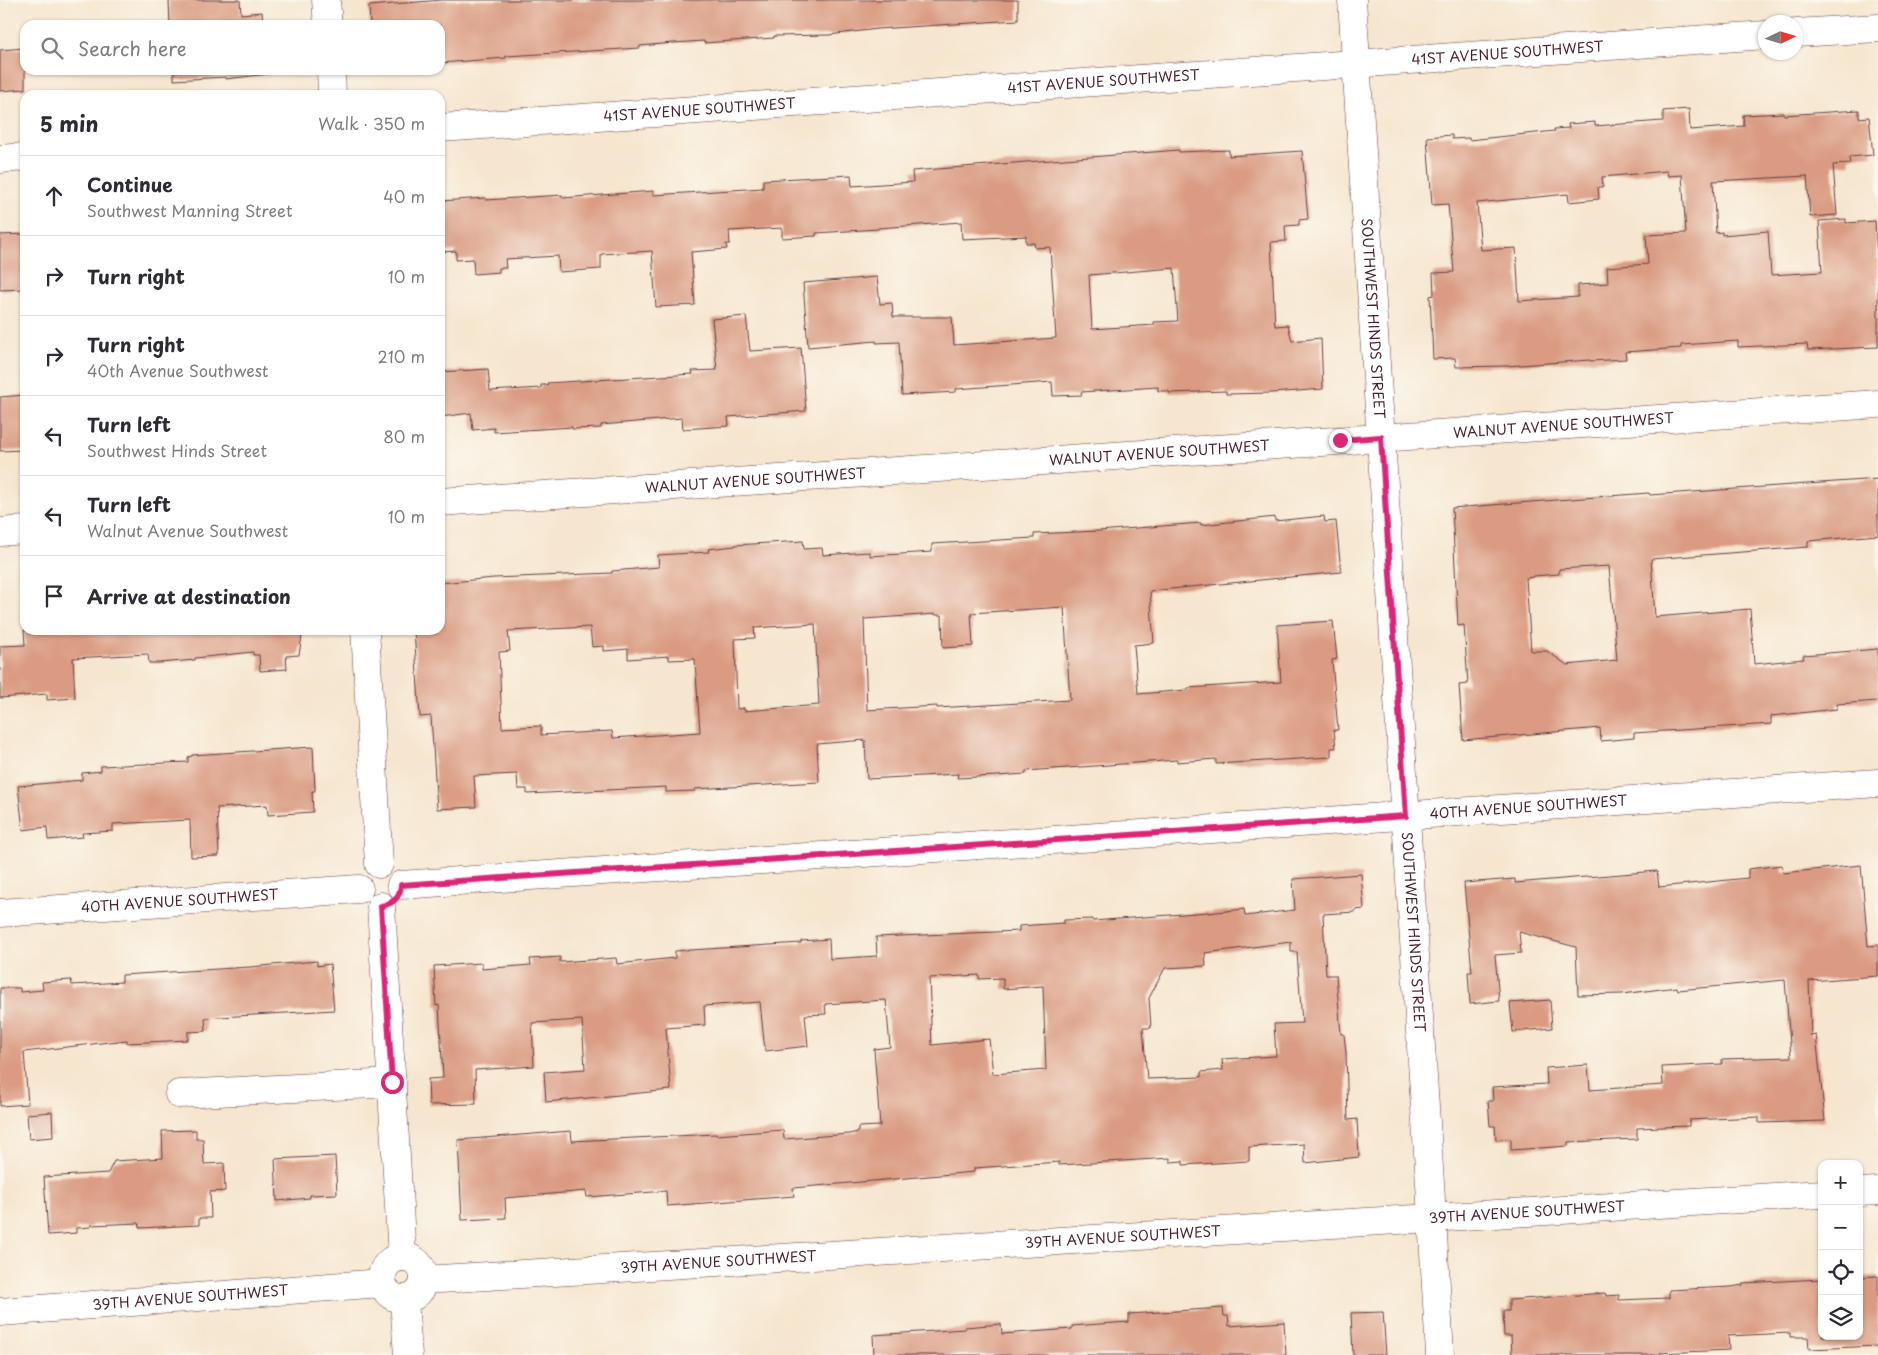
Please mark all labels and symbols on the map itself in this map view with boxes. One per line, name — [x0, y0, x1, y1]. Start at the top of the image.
north arrow — [1758, 15, 1803, 60]
street label: 41ST AVENUE SOUTHWEST — [1411, 35, 1604, 70]
street label: 41ST AVENUE SOUTHWEST — [1007, 64, 1200, 98]
street label: 41ST AVENUE SOUTHWEST — [603, 92, 796, 127]
street label: SOUTHWEST HINDS STREET — [1356, 218, 1391, 419]
street label: WALNUT AVENUE SOUTHWEST — [1452, 407, 1675, 443]
route end — [1329, 429, 1352, 452]
street label: WALNUT AVENUE SOUTHWEST — [1048, 434, 1271, 470]
street label: WALNUT AVENUE SOUTHWEST — [644, 462, 867, 498]
street label: 40TH AVENUE SOUTHWEST — [1429, 789, 1628, 824]
street label: SOUTHWEST HINDS STREET — [1397, 831, 1431, 1033]
street label: 40TH AVENUE SOUTHWEST — [80, 883, 279, 918]
route start — [381, 1071, 404, 1094]
street label: 39TH AVENUE SOUTHWEST — [1428, 1195, 1626, 1228]
street label: 39TH AVENUE SOUTHWEST — [1024, 1220, 1222, 1253]
street label: 39TH AVENUE SOUTHWEST — [620, 1245, 817, 1278]
street label: 39TH AVENUE SOUTHWEST — [92, 1279, 289, 1315]

